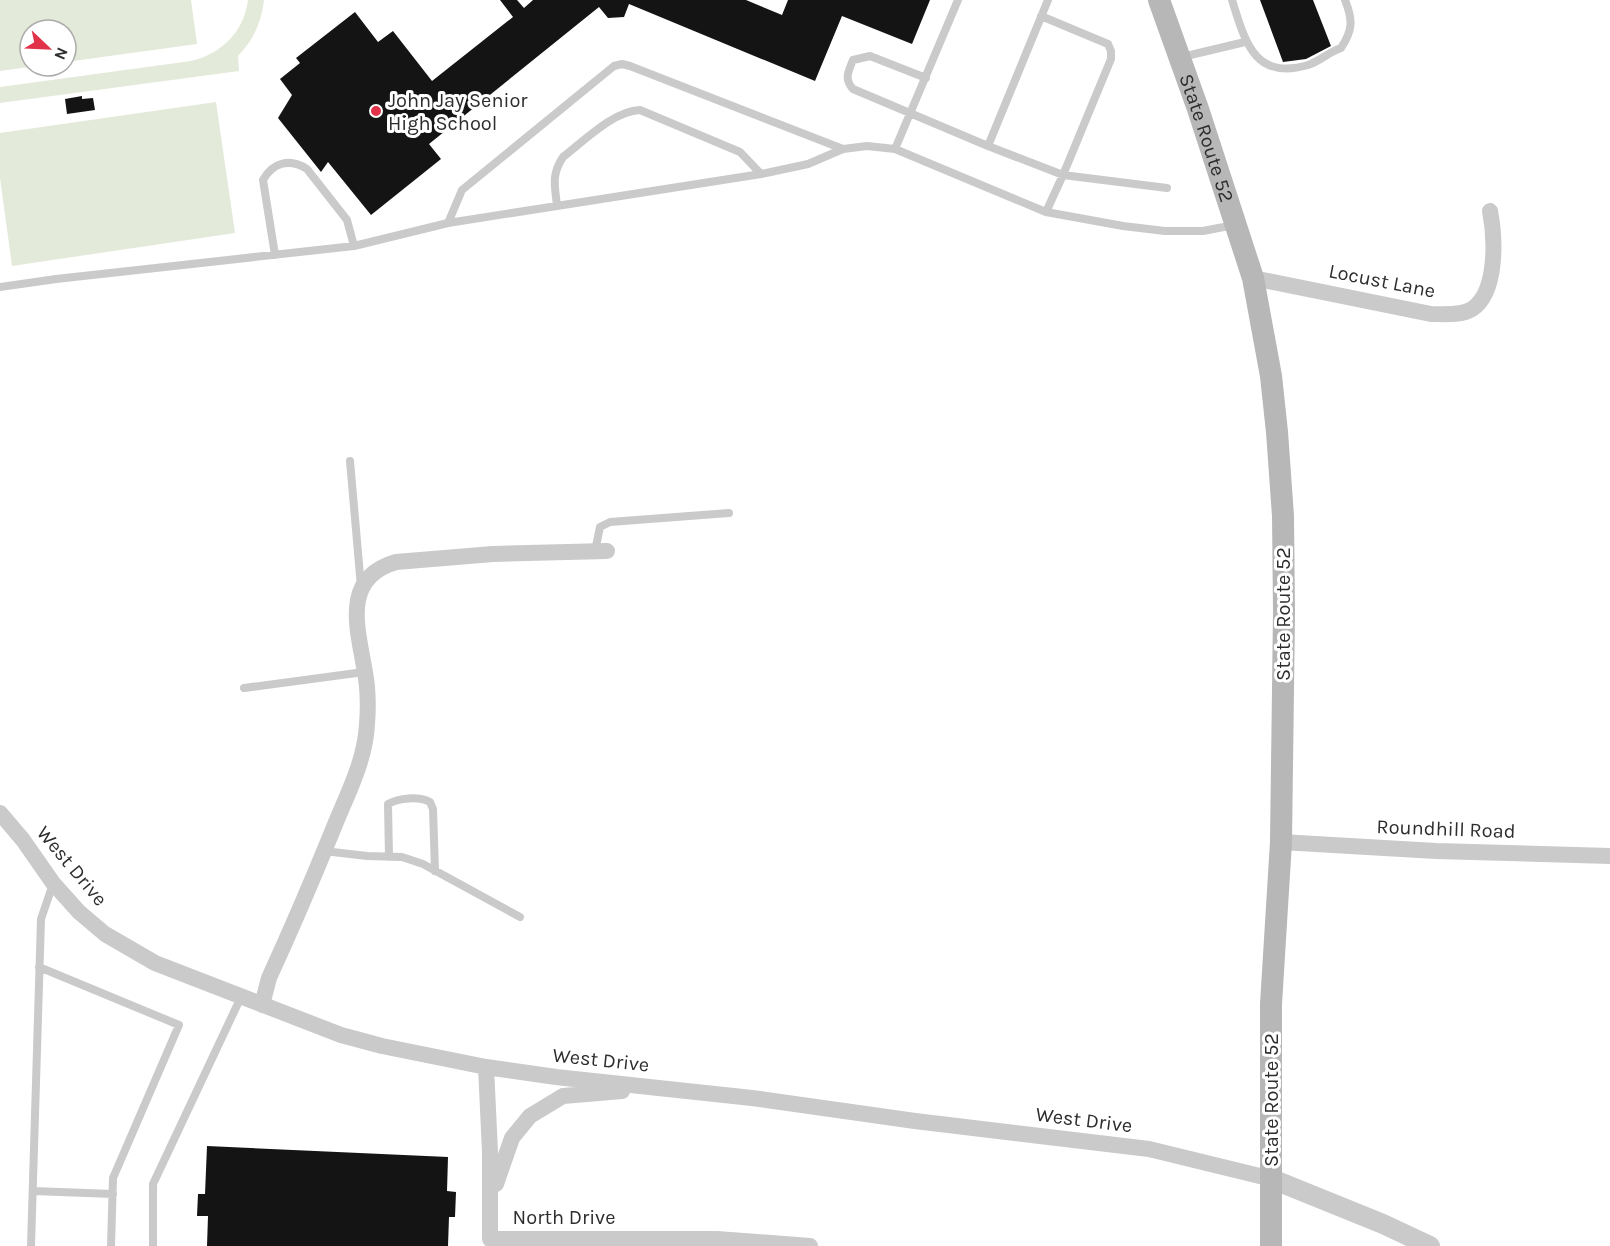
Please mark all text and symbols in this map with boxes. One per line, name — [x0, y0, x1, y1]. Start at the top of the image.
north arrow — [18, 18, 78, 78]
text: N — [50, 45, 72, 63]
street label: State Route 52 — [1175, 71, 1239, 205]
place label: John Jay Senior High School — [388, 89, 528, 135]
marker: John Jay Senior High School — [369, 104, 383, 118]
street label: Locust Lane — [1327, 259, 1437, 303]
street label: State Route 52 — [1272, 547, 1295, 681]
street label: Roundhill Road — [1376, 815, 1516, 843]
street label: West Drive — [32, 821, 112, 911]
street label: State Route 52 — [1260, 1033, 1283, 1167]
street label: West Drive — [552, 1043, 650, 1077]
street label: West Drive — [1034, 1103, 1134, 1137]
street label: North Drive — [513, 1206, 615, 1229]

